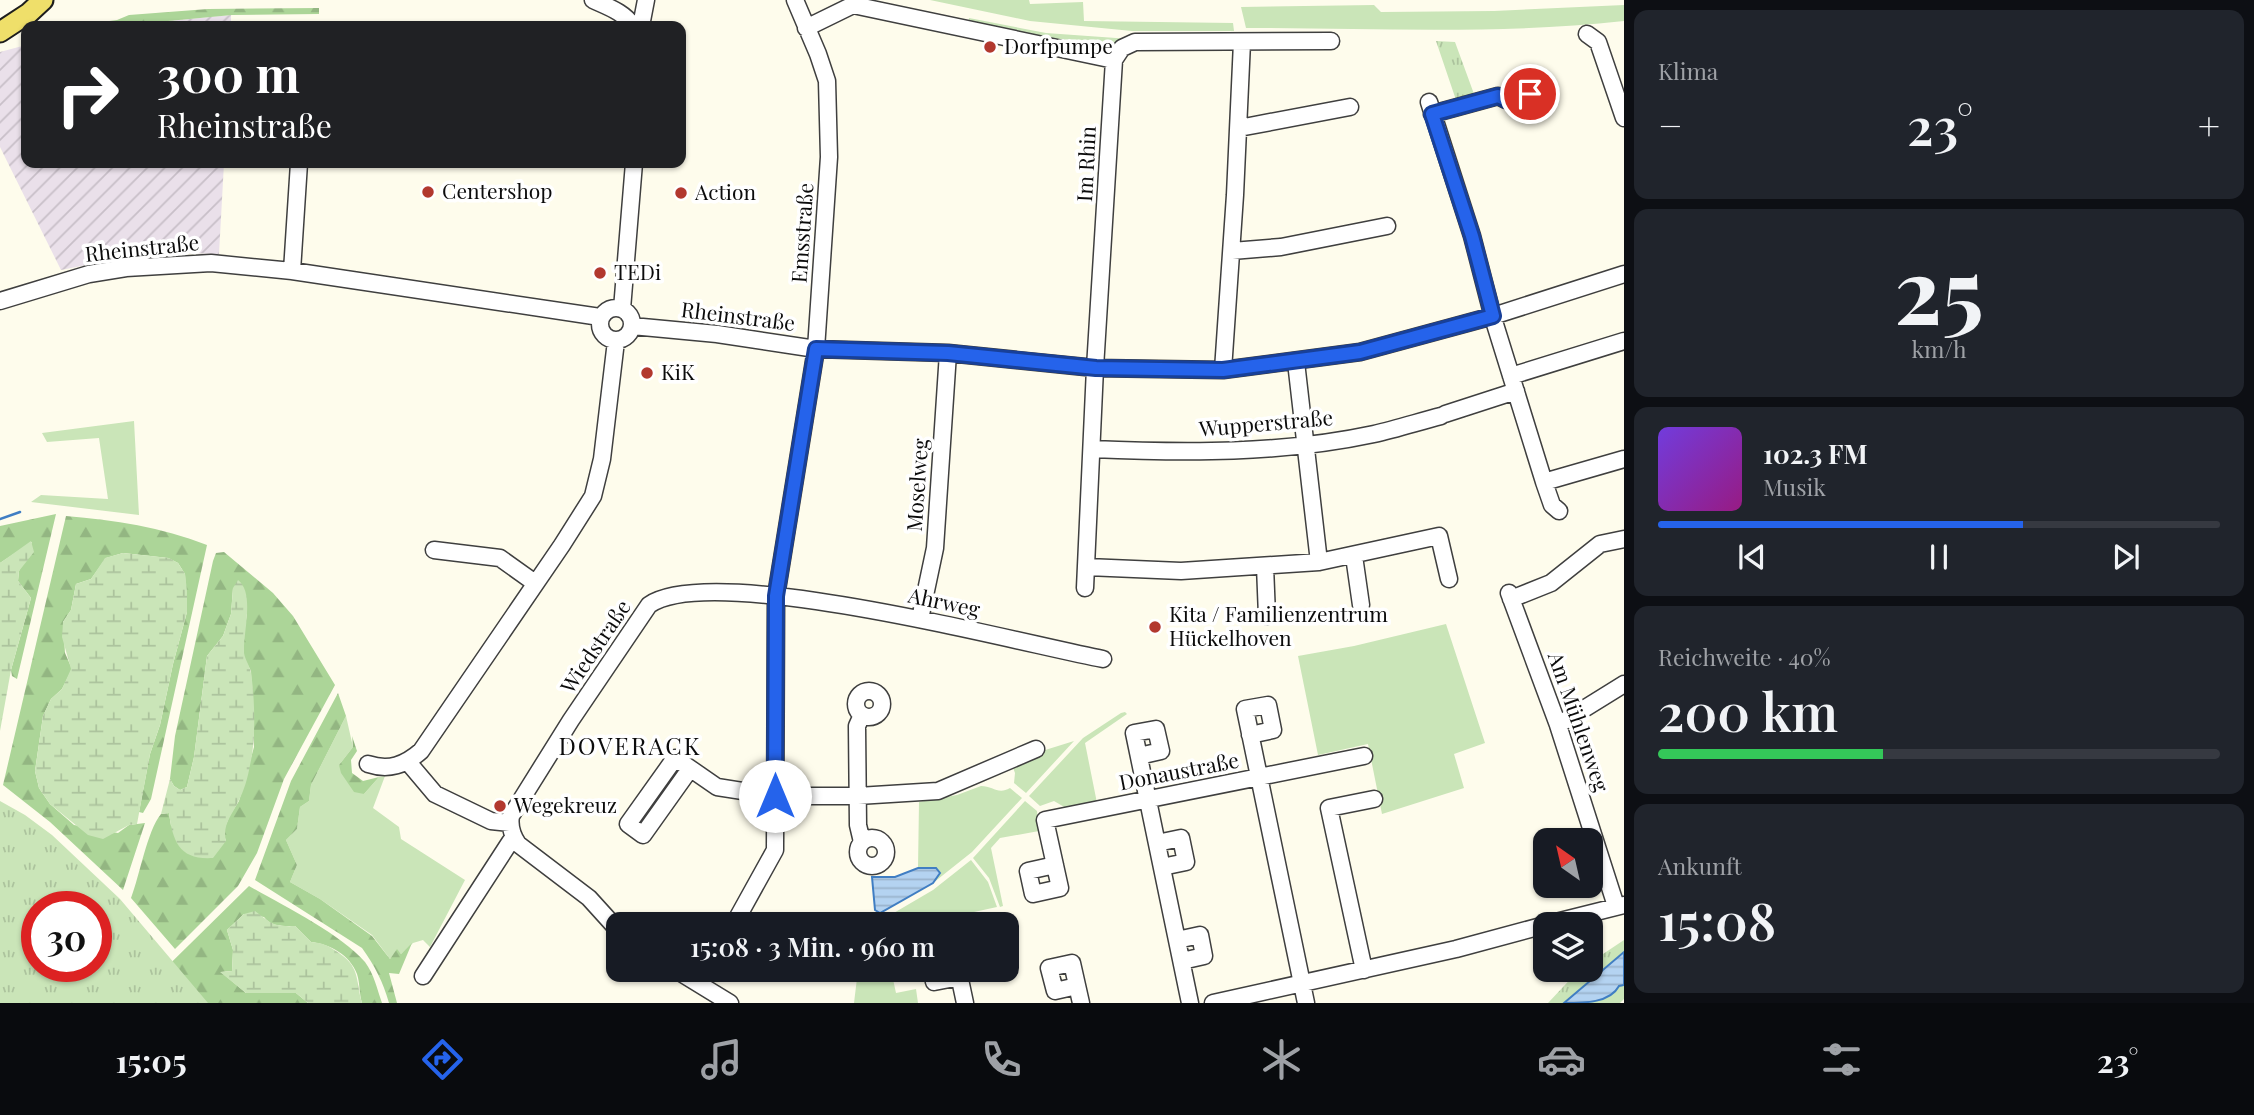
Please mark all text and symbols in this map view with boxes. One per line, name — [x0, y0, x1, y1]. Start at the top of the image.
place label: Dorfpumpe — [1004, 31, 1113, 59]
marker: Dorfpumpe — [982, 39, 998, 55]
text: 300 m — [157, 40, 300, 105]
icon: right — [42, 49, 133, 140]
text: Klima — [1658, 55, 1718, 86]
pin — [1500, 64, 1560, 124]
icon: arrive — [1511, 75, 1549, 113]
text: 23° — [1907, 90, 1973, 159]
text: − — [1658, 99, 1683, 150]
text: + — [2198, 99, 2220, 150]
text: Rheinstraße — [157, 103, 332, 146]
street label: Im Rhin — [1069, 125, 1101, 202]
place label: Centershop — [442, 176, 552, 204]
place label: Action — [694, 177, 757, 205]
street label: Emsstraße — [784, 182, 818, 284]
marker: Centershop — [420, 184, 436, 200]
marker: Action — [673, 185, 689, 201]
street label: Rheinstraße — [83, 227, 200, 267]
text: 25 — [1894, 227, 1984, 348]
place label: TEDi — [614, 257, 661, 285]
marker: TEDi — [592, 265, 608, 281]
street label: Rheinstraße — [680, 294, 797, 336]
text: km/h — [1911, 333, 1967, 364]
place label: KiK — [661, 357, 695, 385]
marker: KiK — [639, 365, 655, 381]
street label: Wupperstraße — [1197, 402, 1334, 442]
text: 102.3 FM — [1763, 436, 1868, 471]
street label: Moselweg — [899, 437, 933, 532]
text: Musik — [1763, 471, 1826, 502]
icon: previous — [1733, 538, 1771, 576]
icon: pause — [1920, 538, 1958, 576]
icon: next — [2107, 538, 2145, 576]
street label: Ahrweg — [905, 580, 983, 622]
street label: Wiedstraße — [552, 594, 636, 699]
place label: Kita / Familienzentrum Hückelhoven — [1169, 599, 1388, 651]
marker: Kita / Familienzentrum Hückelhoven — [1147, 619, 1163, 635]
text: Reichweite · 40% — [1658, 641, 1831, 672]
street label: Am Mühlenweg — [1543, 647, 1617, 795]
text: 200 km — [1658, 676, 1838, 745]
district label: DOVERACK — [558, 729, 702, 761]
street label: Donaustraße — [1116, 745, 1241, 795]
position arrow — [738, 759, 812, 833]
place label: Wegekreuz — [513, 790, 617, 818]
marker: Wegekreuz — [492, 798, 508, 814]
north arrow — [1533, 828, 1603, 898]
map controls — [1533, 828, 1603, 982]
text: Ankunft — [1658, 850, 1742, 881]
text: 15:08 — [1658, 885, 1776, 954]
speed limit sign: 30 — [21, 891, 112, 982]
button: layers — [1533, 912, 1603, 982]
text: 15:08 · 3 Min. · 960 m — [690, 929, 935, 964]
icon: directions — [418, 1035, 467, 1084]
icon: music — [697, 1035, 746, 1084]
icon: phone — [977, 1035, 1026, 1084]
icon: climate — [1257, 1035, 1306, 1084]
icon: car — [1537, 1035, 1586, 1084]
icon: filters — [1817, 1035, 1866, 1084]
text: 15:05 — [115, 1038, 187, 1081]
text: 23° — [2097, 1038, 2138, 1081]

